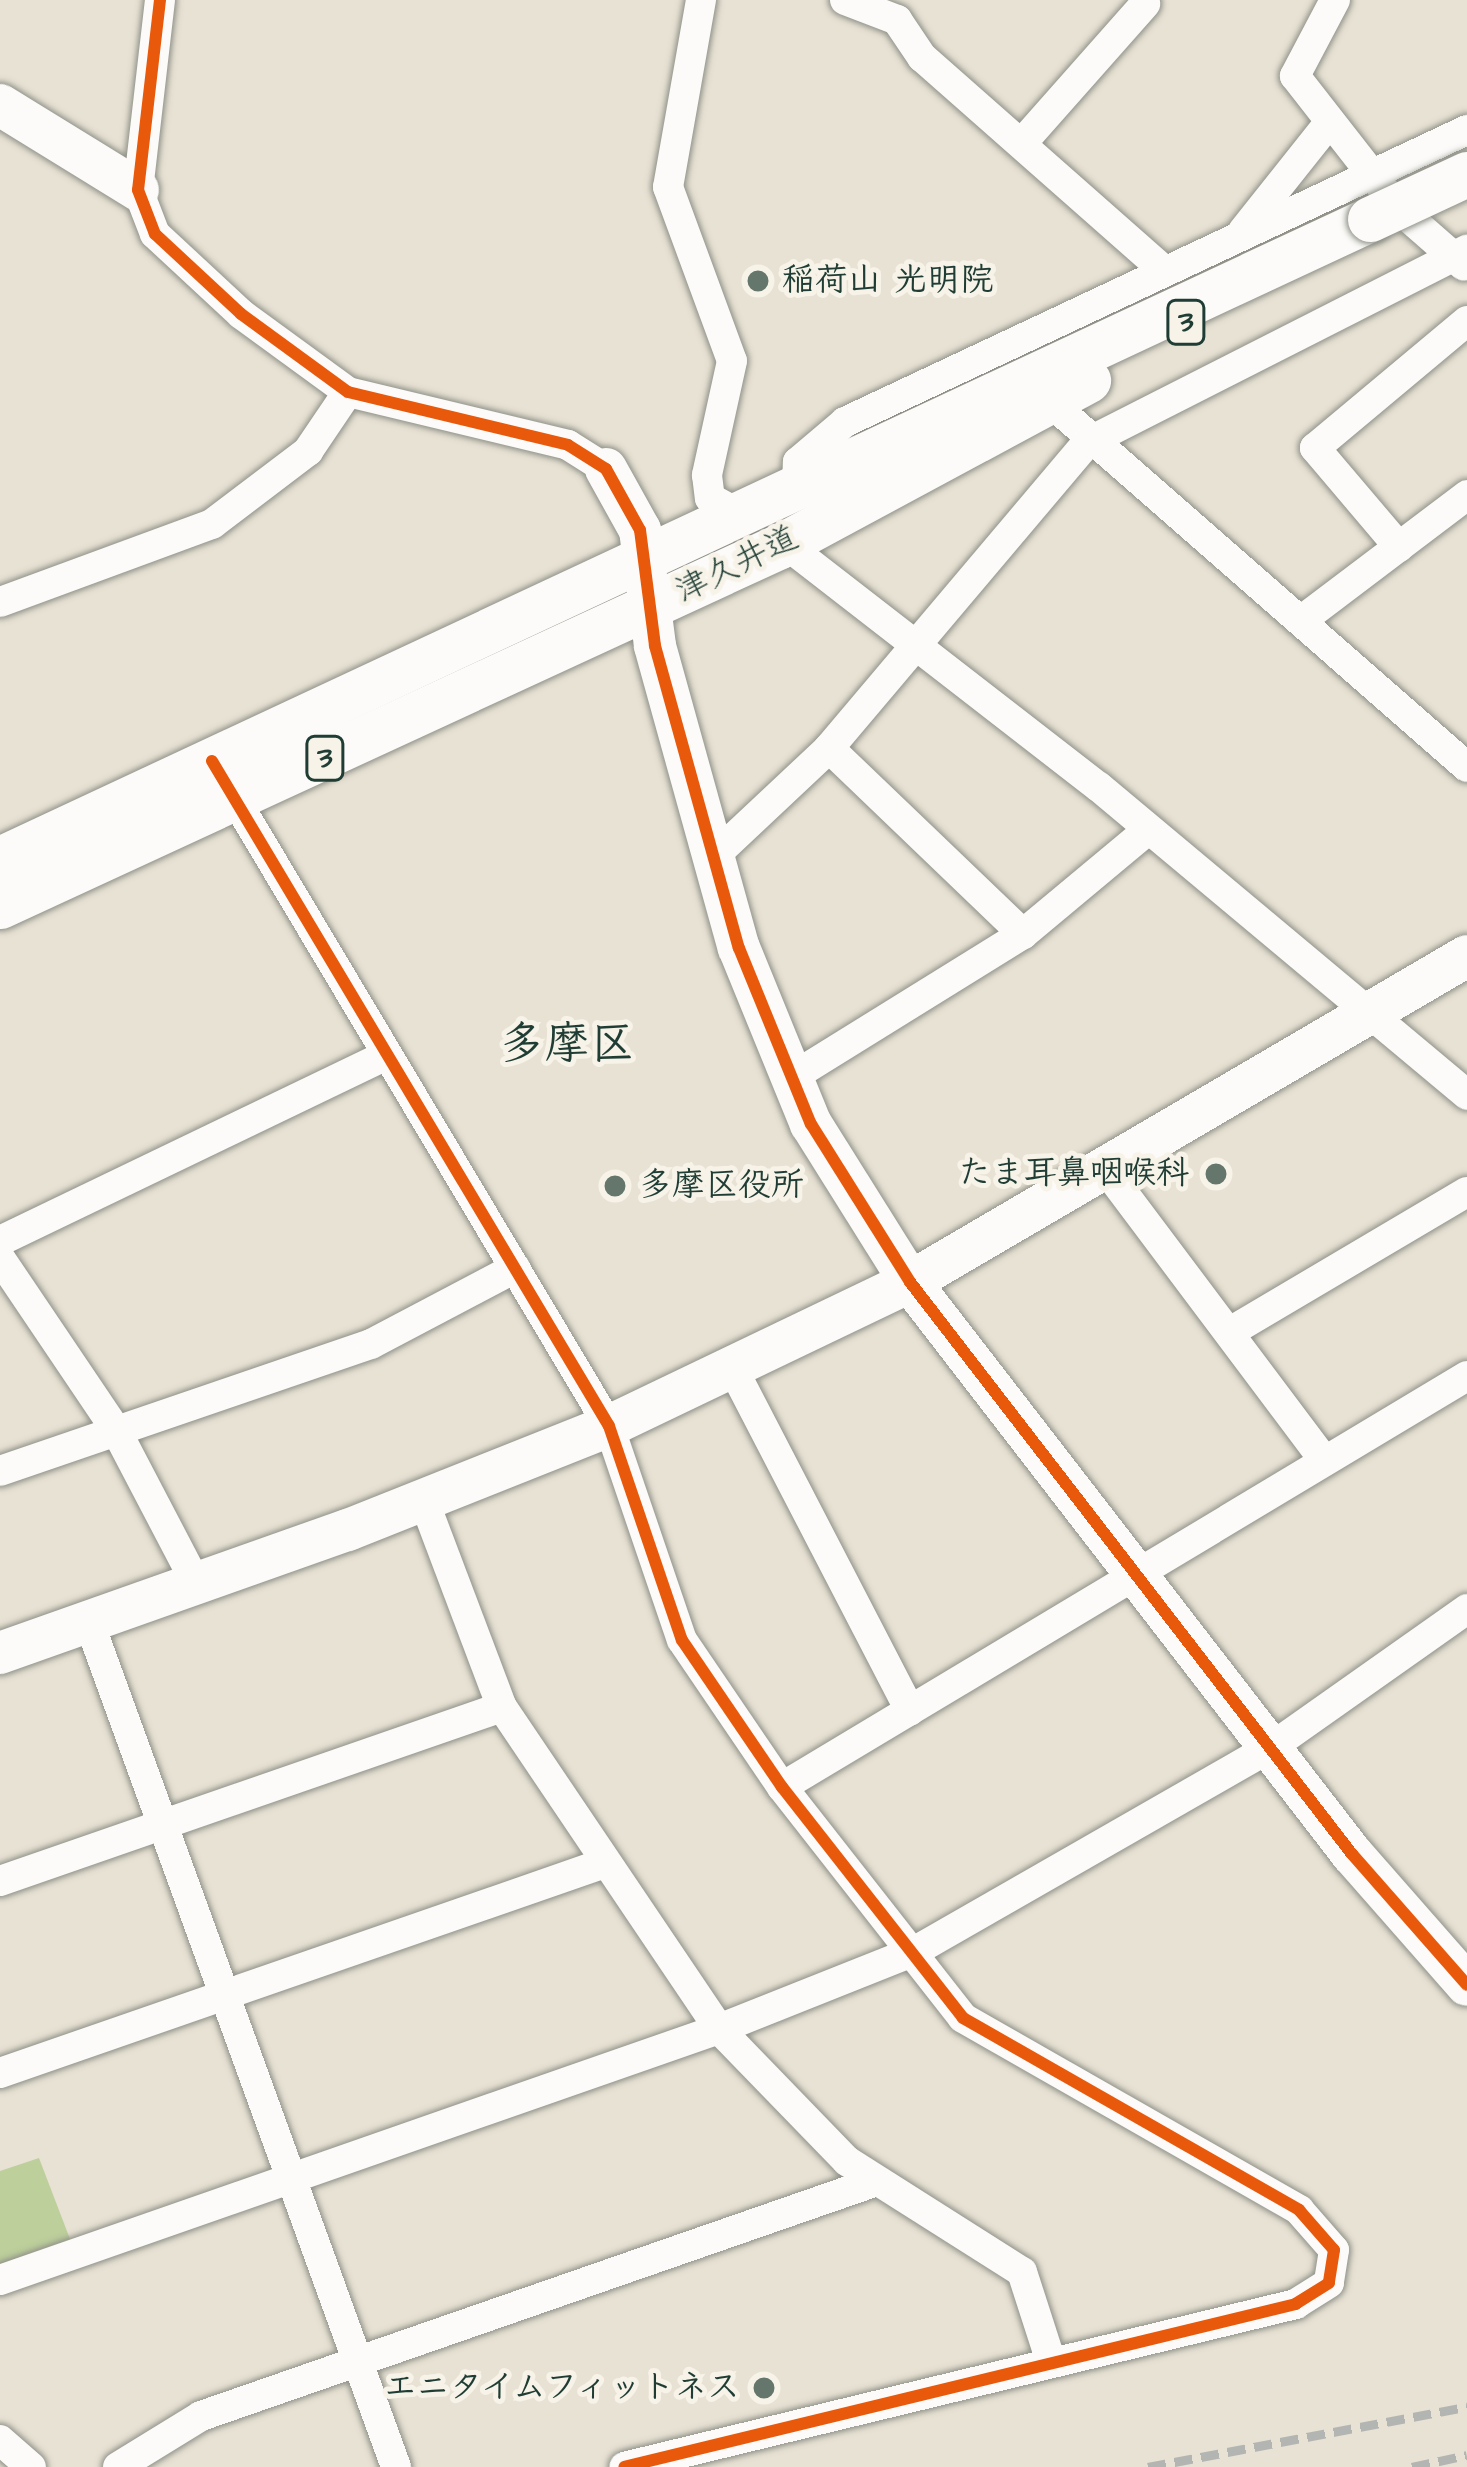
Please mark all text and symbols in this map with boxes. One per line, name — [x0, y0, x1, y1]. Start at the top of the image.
place label: 稲荷山 光明院 — [782, 261, 993, 301]
marker: 稲荷山 光明院 — [745, 268, 771, 294]
road number: 3 — [1165, 298, 1207, 346]
street label: 津久井道 — [669, 518, 805, 612]
road number: 3 — [304, 734, 346, 782]
district label: 多摩区 — [500, 1019, 634, 1073]
place label: たま耳鼻咽喉科 — [958, 1154, 1189, 1194]
marker: たま耳鼻咽喉科 — [1200, 1158, 1232, 1190]
place label: 多摩区役所 — [639, 1166, 804, 1206]
marker: 多摩区役所 — [602, 1173, 628, 1199]
place label: エニタイムフィットネス — [377, 2368, 740, 2408]
marker: エニタイムフィットネス — [751, 2375, 777, 2401]

